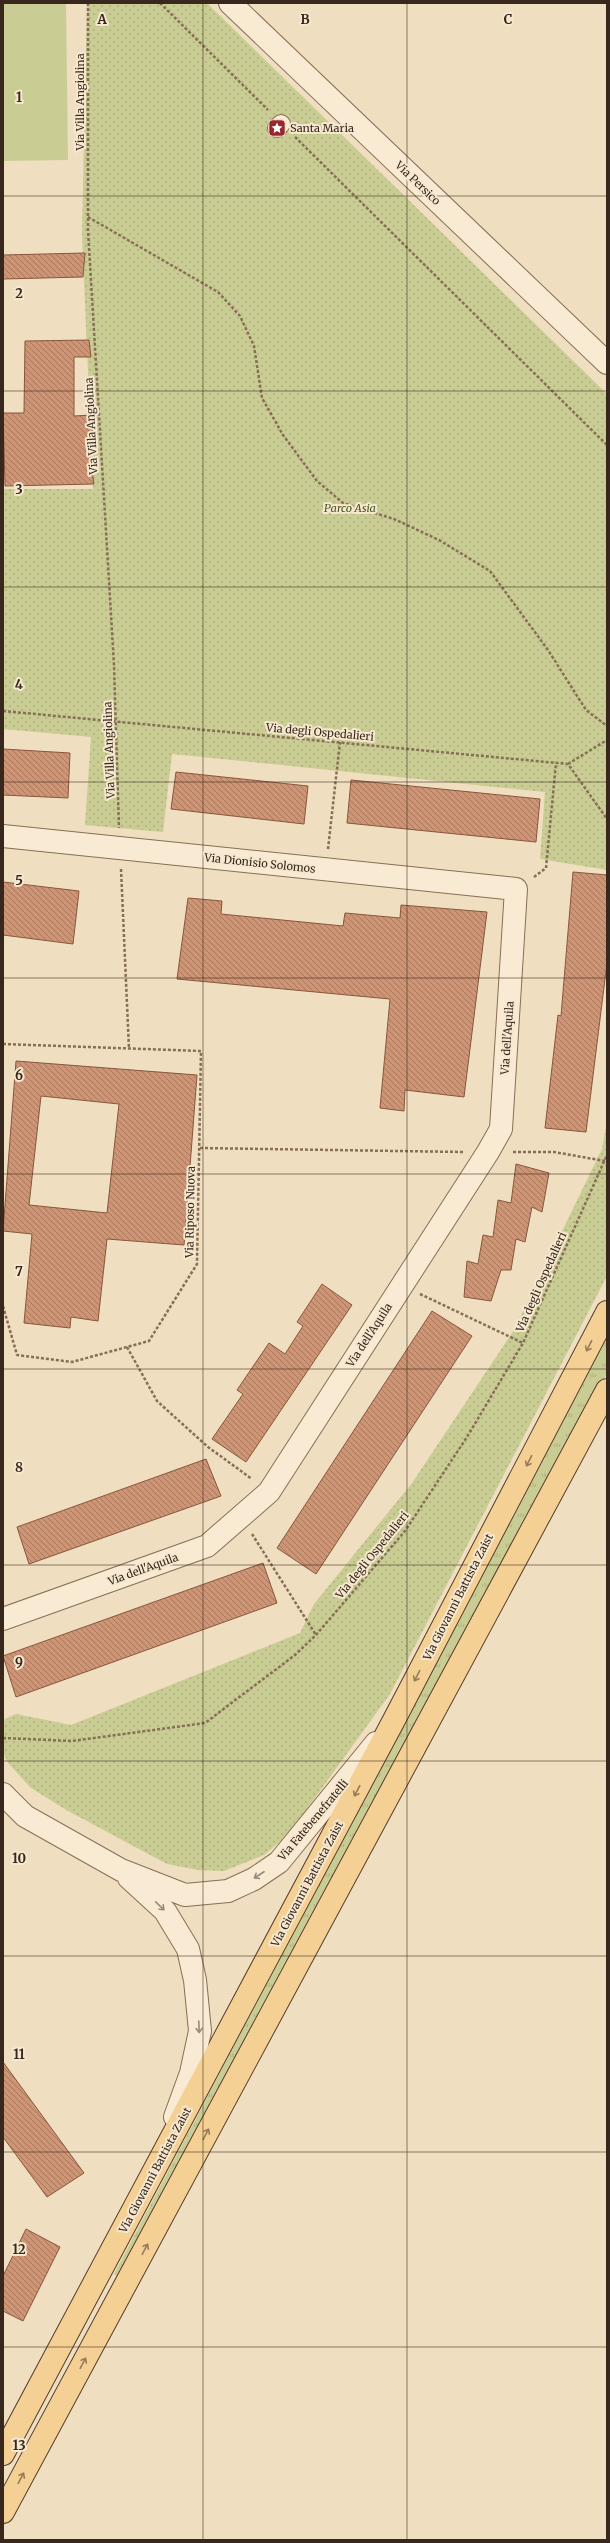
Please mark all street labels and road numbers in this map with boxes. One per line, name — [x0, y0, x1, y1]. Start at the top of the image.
street label: Via Villa Angiolina — [73, 53, 87, 152]
street label: Via Persico — [392, 157, 444, 208]
street label: Via Villa Angiolina — [81, 377, 101, 476]
street label: Via Villa Angiolina — [100, 701, 118, 800]
street label: Via degli Ospedalieri — [264, 720, 375, 744]
street label: Via Dionisio Solomos — [203, 850, 316, 876]
street label: Via dell'Aquila — [497, 1001, 517, 1076]
street label: Via Riposo Nuova — [182, 1166, 198, 1259]
street label: Via degli Ospedalieri — [512, 1229, 570, 1335]
street label: Via dell'Aquila — [342, 1300, 395, 1371]
street label: Via degli Ospedalieri — [332, 1508, 412, 1602]
street label: Via Giovanni Battista Zaist — [419, 1531, 496, 1664]
street label: Via dell'Aquila — [105, 1550, 180, 1589]
street label: Via Fatebenefratelli — [274, 1776, 351, 1864]
street label: Via Giovanni Battista Zaist — [267, 1818, 346, 1950]
street label: Via Giovanni Battista Zaist — [115, 2104, 194, 2236]

